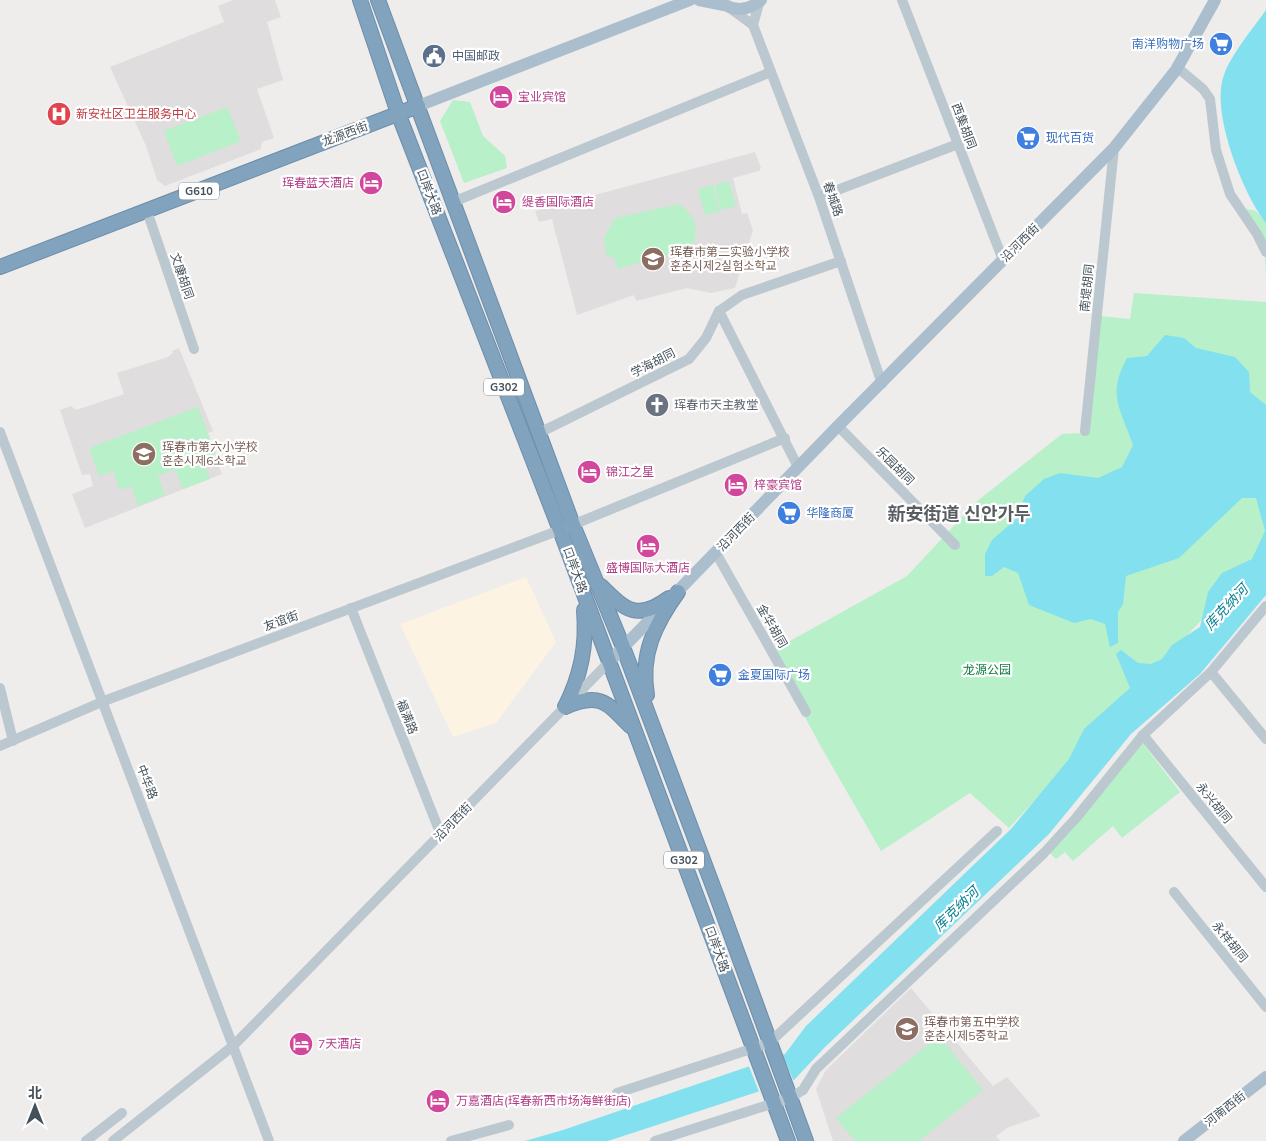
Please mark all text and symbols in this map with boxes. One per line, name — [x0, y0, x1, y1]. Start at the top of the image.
supermarket icon: 南洋购物广场 — [1208, 31, 1234, 57]
place label: 南洋购物广场 — [1132, 36, 1204, 51]
public building icon: 中国邮政 — [421, 43, 447, 69]
place label: 中国邮政 — [452, 48, 500, 63]
hotel icon: 宝业宾馆 — [488, 84, 514, 110]
place label: 宝业宾馆 — [518, 89, 566, 104]
hospital icon: 新安社区卫生服务中心 — [46, 101, 72, 127]
street label: 西集胡同 — [949, 101, 980, 151]
place label: 新安社区卫生服务中心 — [76, 106, 196, 121]
street label: 龙源西街 — [320, 118, 370, 149]
supermarket icon: 现代百货 — [1015, 125, 1041, 151]
place label: 现代百货 — [1046, 130, 1094, 145]
street label: 口岸大路 — [414, 167, 445, 217]
hotel icon: 珲春蓝天酒店 — [358, 170, 384, 196]
place label: 珲春蓝天酒店 — [282, 175, 354, 190]
street label: 春城路 — [821, 179, 846, 218]
road number: G610 — [179, 182, 219, 200]
hotel icon: 缇香国际酒店 — [491, 189, 517, 215]
place label: 缇香国际酒店 — [522, 194, 594, 209]
street label: 沿河西街 — [997, 220, 1042, 265]
place label: 珲春市第二实验小学校 훈춘시제2실험소학교 — [670, 244, 790, 273]
school or university icon: 珲春市第二实验小学校 훈춘시제2실험소학교 — [640, 246, 666, 272]
street label: 文康胡同 — [168, 251, 197, 301]
street label: 南堤胡同 — [1077, 263, 1096, 313]
street label: 学海胡同 — [628, 345, 678, 380]
road number: G302 — [484, 378, 524, 396]
church icon: 珲春市天主教堂 — [644, 392, 670, 418]
place label: 珲春市天主教堂 — [674, 397, 758, 412]
place label: 珲春市第六小学校 훈춘시제6소학교 — [162, 439, 258, 468]
school or university icon: 珲春市第六小学校 훈춘시제6소학교 — [131, 441, 157, 467]
street label: 乐园胡同 — [873, 443, 918, 488]
hotel icon: 锦江之星 — [576, 459, 602, 485]
place label: 锦江之星 — [606, 464, 654, 479]
hotel icon: 梓豪宾馆 — [723, 472, 749, 498]
place label: 梓豪宾馆 — [754, 477, 802, 492]
supermarket icon: 华隆商厦 — [776, 500, 802, 526]
district label: 新安街道 신안가두 — [887, 502, 1031, 525]
place label: 华隆商厦 — [806, 505, 854, 520]
street label: 沿河西街 — [714, 509, 758, 554]
hotel icon: 盛博国际大酒店 — [635, 533, 661, 559]
street label: 口岸大路 — [560, 545, 591, 595]
place label: 盛博国际大酒店 — [606, 560, 690, 575]
water label: 库克纳河 — [1200, 578, 1254, 634]
street label: 金华胡同 — [754, 601, 791, 650]
street label: 友谊街 — [261, 607, 300, 634]
supermarket icon: 金夏国际广场 — [707, 662, 733, 688]
park label: 龙源公园 — [963, 662, 1011, 677]
place label: 金夏国际广场 — [738, 667, 810, 682]
street label: 福满路 — [394, 697, 421, 736]
street label: 中华路 — [134, 762, 161, 801]
street label: 永兴胡同 — [1193, 779, 1235, 826]
street label: 沿河西街 — [431, 799, 475, 844]
road number: G302 — [664, 852, 704, 868]
water label: 库克纳河 — [930, 881, 985, 935]
street label: 永祥胡同 — [1209, 918, 1251, 965]
street label: 口岸大路 — [702, 924, 733, 974]
place label: 珲春市第五中学校 훈춘시제5중학교 — [924, 1014, 1020, 1043]
school or university icon: 珲春市第五中学校 훈춘시제5중학교 — [894, 1016, 920, 1042]
hotel icon: 7天酒店 — [288, 1031, 314, 1057]
place label: 7天酒店 — [318, 1036, 361, 1051]
north arrow — [10, 1081, 60, 1131]
text: 北 — [28, 1084, 42, 1102]
hotel icon: 万嘉酒店(珲春新西市场海鲜街店) — [425, 1088, 451, 1114]
street label: 河南西街 — [1201, 1088, 1248, 1129]
place label: 万嘉酒店(珲春新西市场海鲜街店) — [456, 1093, 632, 1108]

